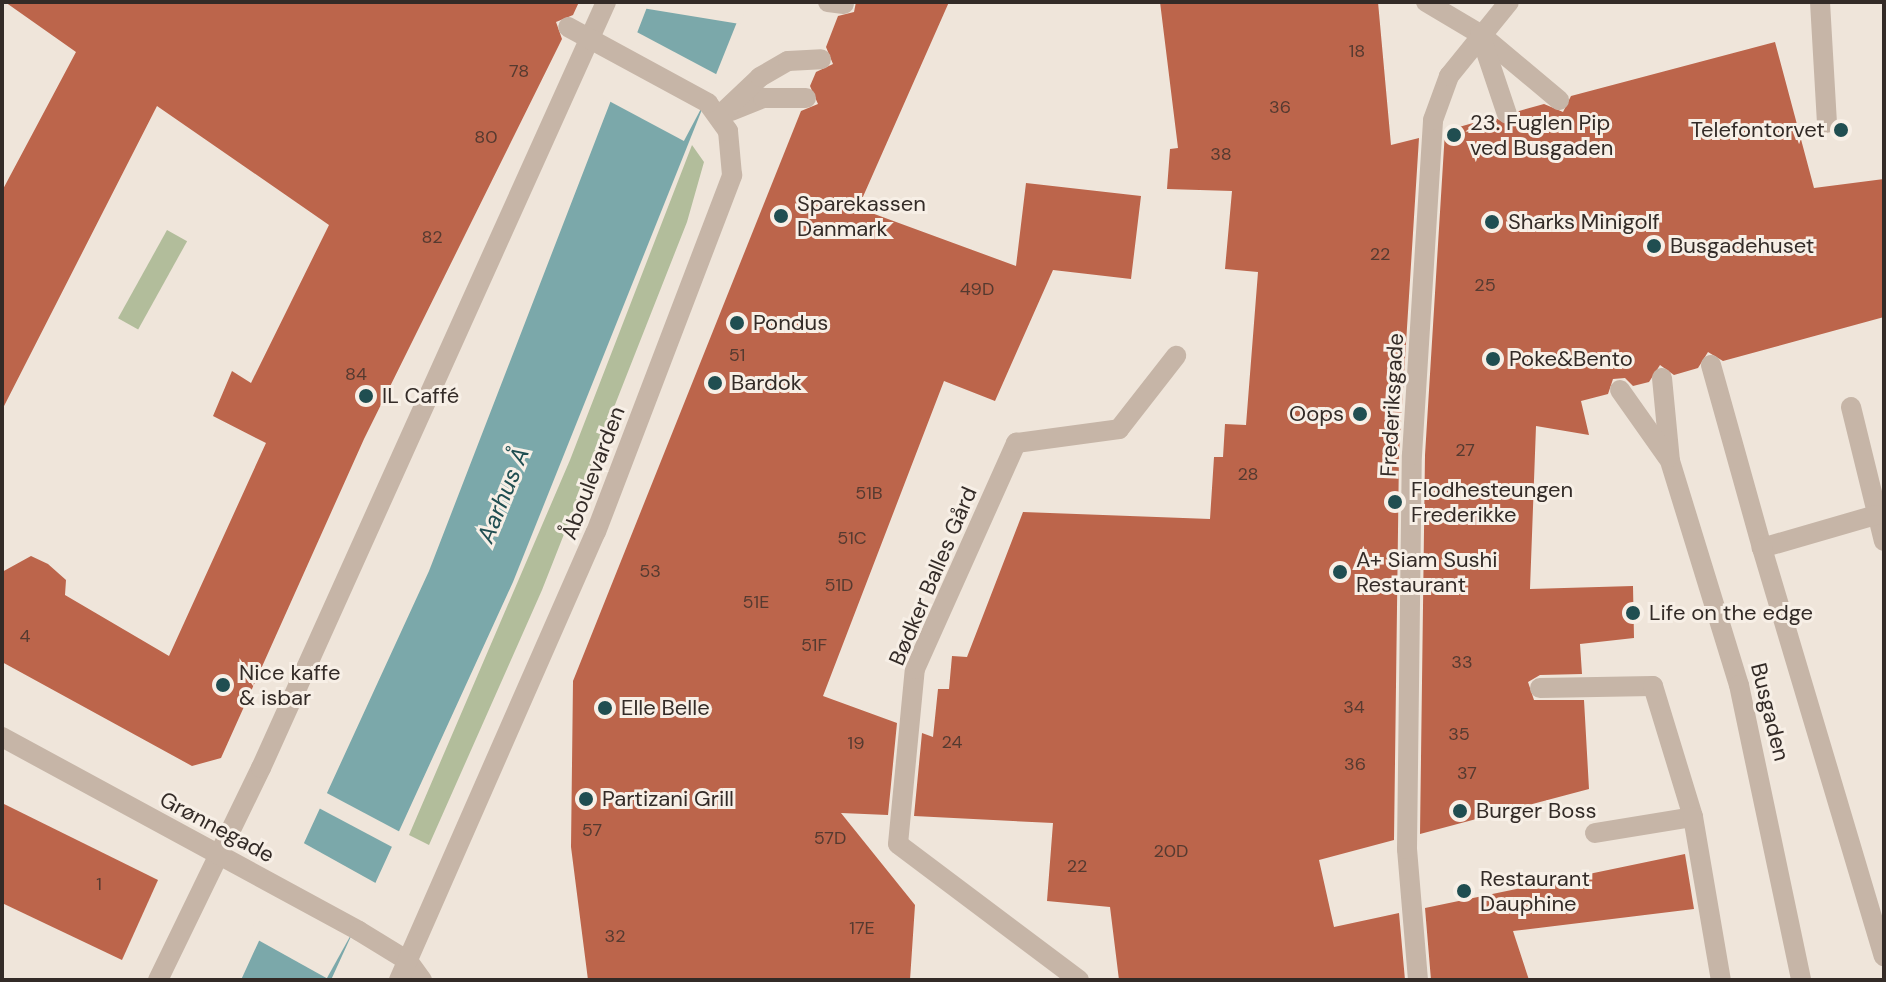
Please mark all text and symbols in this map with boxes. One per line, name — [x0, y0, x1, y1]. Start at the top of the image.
house number: 18 — [1349, 40, 1365, 62]
house number: 78 — [509, 60, 529, 82]
house number: 36 — [1269, 96, 1291, 118]
place label: 23. Fuglen Pip ved Busgaden — [1470, 109, 1613, 160]
place label: Telefontorvet — [1691, 117, 1825, 143]
marker: Telefontorvet — [1832, 121, 1850, 139]
house number: 80 — [474, 126, 498, 148]
marker: 23. Fuglen Pip ved Busgaden — [1445, 126, 1463, 144]
house number: 38 — [1210, 143, 1232, 165]
place label: Sparekassen Danmark — [797, 190, 926, 242]
marker: Sparekassen Danmark — [772, 207, 790, 225]
place label: Sharks Minigolf — [1508, 209, 1660, 235]
marker: Sharks Minigolf — [1483, 213, 1501, 231]
house number: 82 — [421, 226, 443, 248]
place label: Busgadehuset — [1670, 233, 1814, 259]
marker: Busgadehuset — [1645, 237, 1663, 255]
house number: 22 — [1370, 243, 1390, 265]
house number: 25 — [1474, 274, 1496, 296]
house number: 49D — [960, 278, 994, 300]
place label: Pondus — [753, 310, 828, 336]
marker: Pondus — [728, 314, 746, 332]
street label: Frederiksgade — [1375, 333, 1409, 477]
house number: 51 — [729, 344, 745, 366]
place label: Poke&Bento — [1509, 346, 1633, 372]
marker: Poke&Bento — [1484, 350, 1502, 368]
house number: 84 — [345, 363, 367, 385]
place label: Bardok — [731, 370, 802, 396]
marker: Bardok — [706, 374, 724, 392]
place label: IL Caffé — [382, 383, 459, 409]
marker: IL Caffé — [357, 387, 375, 405]
place label: Oops — [1289, 401, 1344, 427]
street label: Åboulevarden — [555, 403, 631, 543]
marker: Oops — [1351, 405, 1369, 423]
house number: 27 — [1455, 439, 1475, 461]
water label: Aarhus Å — [471, 443, 535, 547]
house number: 28 — [1237, 463, 1259, 485]
place label: Flodhesteungen Frederikke — [1411, 476, 1573, 528]
house number: 51B — [855, 482, 883, 504]
street label: Bødker Balles Gård — [883, 483, 983, 669]
marker: Flodhesteungen Frederikke — [1386, 493, 1404, 511]
house number: 51C — [837, 527, 867, 549]
place label: A+ Siam Sushi Restaurant — [1356, 546, 1498, 598]
house number: 53 — [639, 560, 661, 582]
marker: A+ Siam Sushi Restaurant — [1331, 563, 1349, 581]
house number: 51D — [825, 574, 853, 596]
house number: 51E — [743, 591, 769, 613]
place label: Life on the edge — [1649, 600, 1813, 626]
marker: Life on the edge — [1624, 604, 1642, 622]
house number: 4 — [20, 625, 30, 647]
house number: 51F — [801, 634, 827, 656]
house number: 33 — [1451, 651, 1473, 673]
place label: Nice kaffe & isbar — [239, 659, 340, 710]
street label: Busgaden — [1745, 660, 1795, 764]
marker: Nice kaffe & isbar — [214, 676, 232, 694]
place label: Elle Belle — [621, 695, 710, 721]
house number: 34 — [1343, 696, 1365, 718]
marker: Elle Belle — [596, 699, 614, 717]
house number: 35 — [1448, 723, 1470, 745]
house number: 24 — [942, 731, 962, 753]
house number: 19 — [848, 732, 864, 754]
house number: 36 — [1344, 753, 1366, 775]
house number: 37 — [1457, 762, 1477, 784]
street label: Grønnegade — [155, 786, 279, 868]
place label: Partizani Grill — [602, 786, 734, 812]
marker: Partizani Grill — [577, 790, 595, 808]
place label: Burger Boss — [1476, 798, 1596, 824]
marker: Burger Boss — [1451, 802, 1469, 820]
house number: 57 — [582, 819, 602, 841]
house number: 57D — [814, 827, 846, 849]
house number: 20D — [1154, 840, 1188, 862]
house number: 22 — [1067, 855, 1087, 877]
place label: Restaurant Dauphine — [1480, 865, 1590, 916]
house number: 1 — [96, 873, 102, 895]
marker: Restaurant Dauphine — [1455, 882, 1473, 900]
house number: 17E — [849, 917, 875, 939]
house number: 32 — [604, 925, 626, 947]

